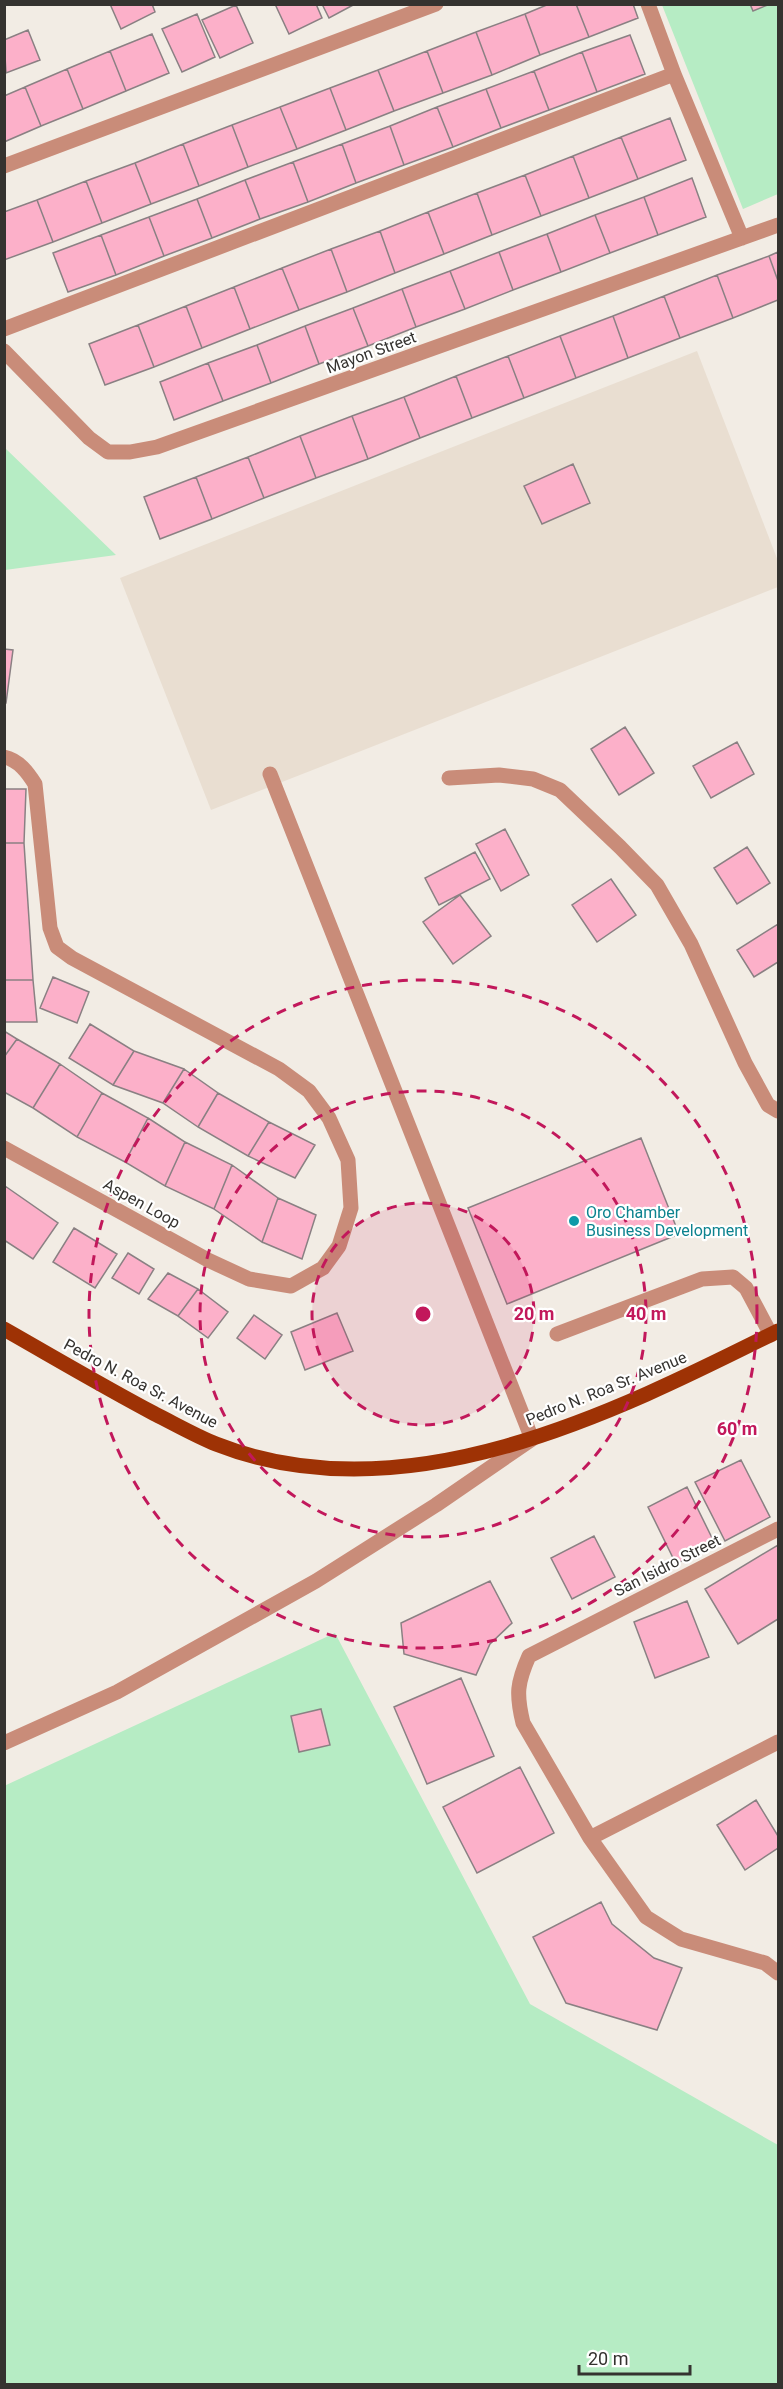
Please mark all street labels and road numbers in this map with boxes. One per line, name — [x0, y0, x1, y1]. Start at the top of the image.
street label: Mayon Street — [324, 327, 419, 377]
street label: Aspen Loop — [100, 1175, 183, 1232]
street label: Pedro N. Roa Sr. Avenue — [61, 1335, 221, 1432]
street label: Pedro N. Roa Sr. Avenue — [523, 1348, 689, 1429]
street label: San Isidro Street — [611, 1530, 724, 1600]

